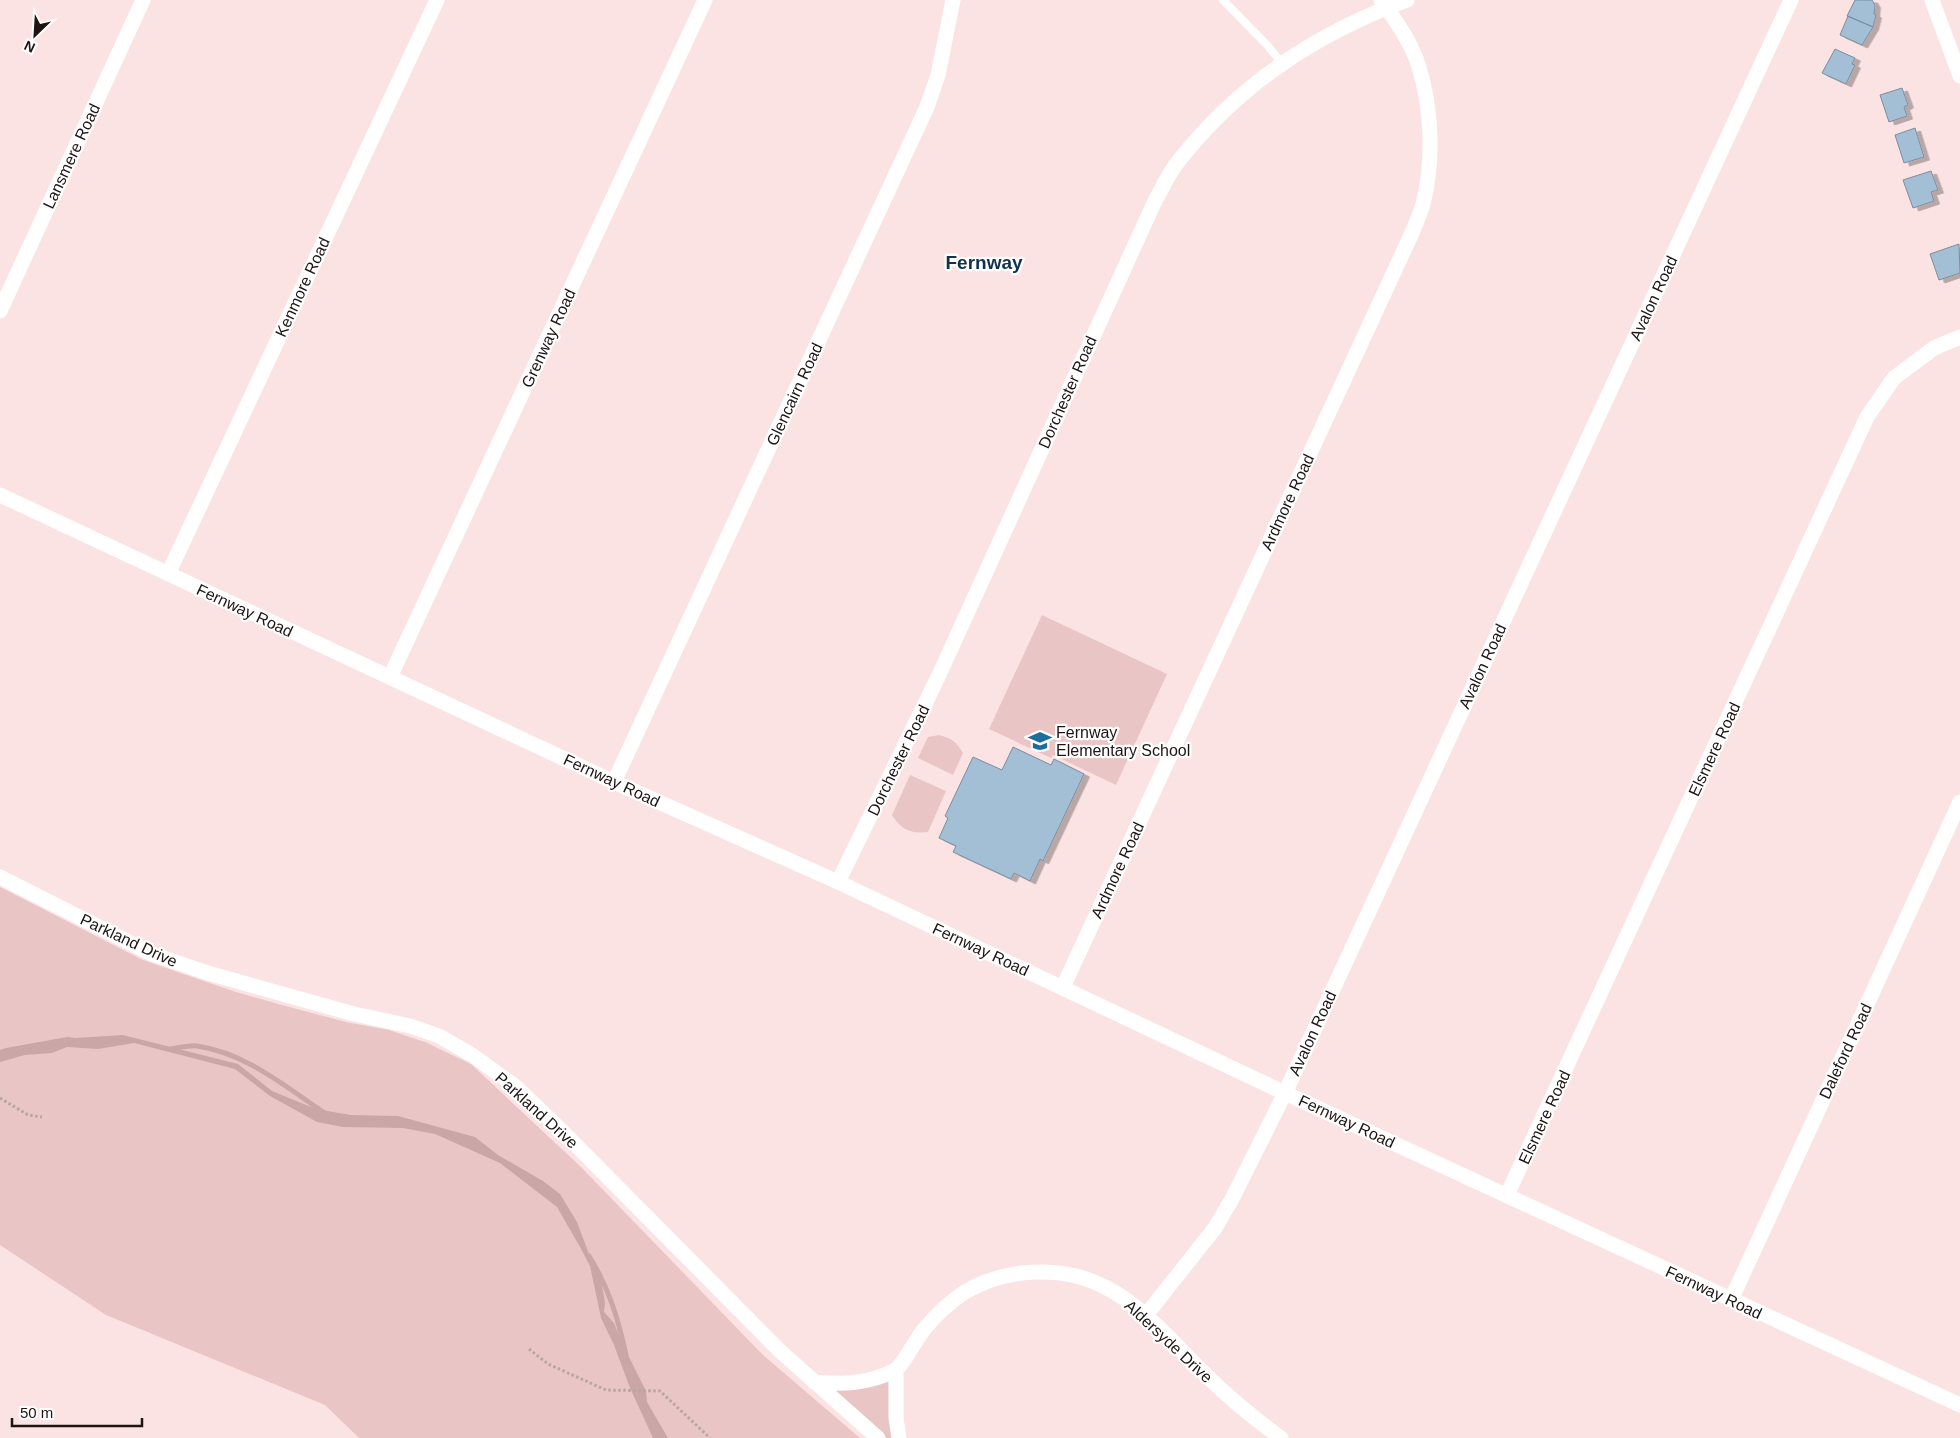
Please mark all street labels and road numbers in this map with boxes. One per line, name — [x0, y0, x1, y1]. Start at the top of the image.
street label: Lansmere Road — [40, 101, 103, 211]
street label: Kenmore Road — [272, 235, 333, 340]
street label: Avalon Road — [1626, 253, 1680, 343]
street label: Grenway Road — [518, 286, 579, 390]
street label: Dorchester Road — [1035, 333, 1100, 451]
street label: Glencairn Road — [763, 340, 826, 448]
street label: Ardmore Road — [1258, 451, 1317, 553]
street label: Fernway Road — [194, 581, 296, 640]
street label: Avalon Road — [1455, 621, 1509, 711]
street label: Elsmere Road — [1685, 700, 1744, 799]
street label: Dorchester Road — [864, 702, 933, 818]
street label: Fernway Road — [561, 751, 663, 810]
street label: Ardmore Road — [1088, 819, 1147, 921]
street label: Parkland Drive — [78, 911, 180, 970]
street label: Fernway Road — [930, 920, 1032, 979]
street label: Avalon Road — [1285, 988, 1339, 1078]
street label: Daleford Road — [1816, 1001, 1875, 1102]
street label: Elsmere Road — [1515, 1068, 1574, 1167]
street label: Parkland Drive — [492, 1069, 581, 1152]
street label: Fernway Road — [1296, 1092, 1398, 1151]
street label: Fernway Road — [1663, 1263, 1765, 1322]
street label: Aldersyde Drive — [1122, 1297, 1216, 1386]

